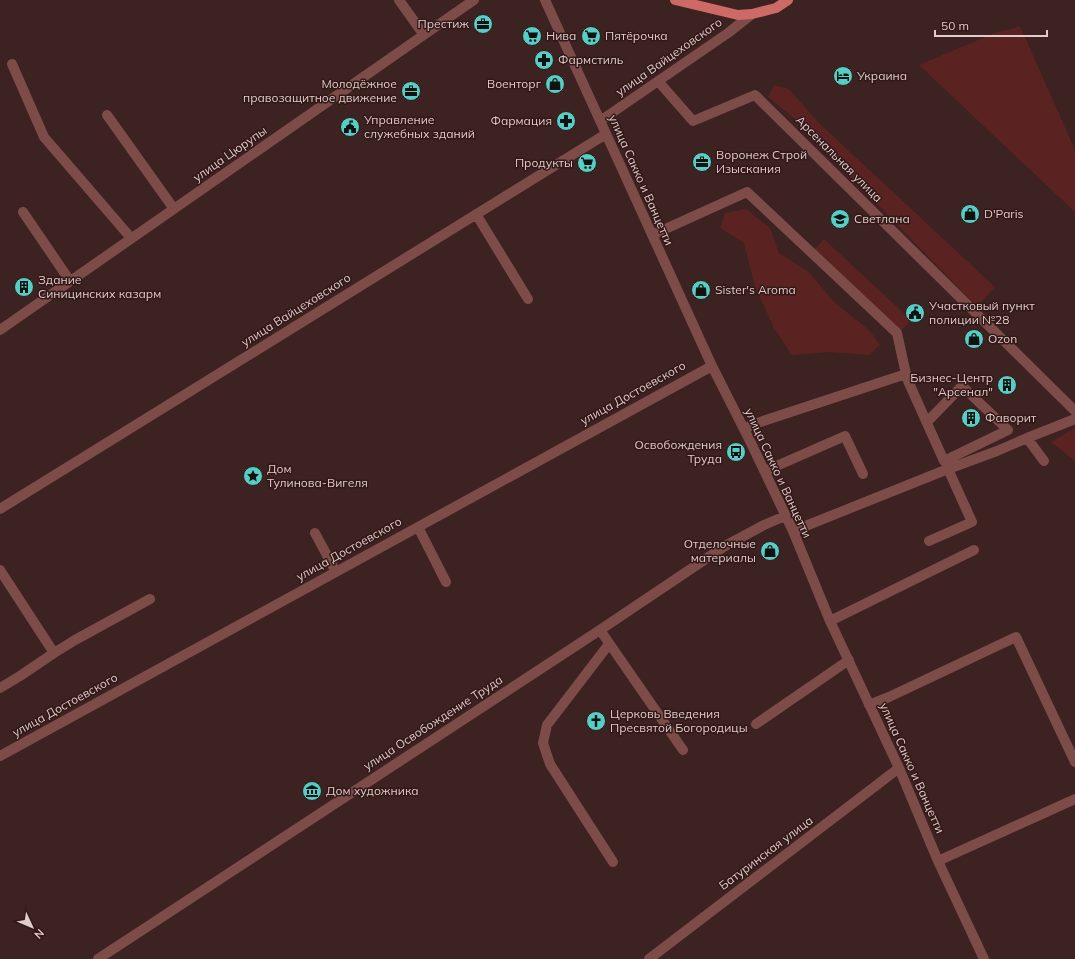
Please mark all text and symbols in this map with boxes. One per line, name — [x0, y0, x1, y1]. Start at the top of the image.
scale bar — [935, 12, 1047, 38]
office icon: Престиж — [472, 13, 494, 35]
street label: улица Вайцеховского — [613, 14, 725, 99]
place label: Престиж — [417, 16, 469, 31]
text: 50 m — [941, 18, 969, 33]
supermarket icon: Нива — [521, 25, 543, 47]
supermarket icon: Пятёрочка — [580, 25, 602, 47]
place label: Нива — [546, 28, 576, 43]
place label: Пятёрочка — [605, 28, 668, 43]
pharmacy icon: Фармстиль — [533, 49, 555, 71]
place label: Фармстиль — [558, 52, 624, 67]
hotel icon: Украина — [832, 65, 854, 87]
place label: Украина — [856, 68, 907, 83]
shop icon: Военторг — [544, 73, 566, 95]
place label: Молодёжное правозащитное движение — [243, 76, 397, 105]
place label: Военторг — [487, 76, 542, 91]
office icon: Молодёжное правозащитное движение — [400, 80, 422, 102]
pharmacy icon: Фармация — [555, 110, 577, 132]
place label: Управление служебных зданий — [363, 112, 475, 141]
street label: улица Сакко и Ванцетти — [606, 112, 677, 248]
street label: Арсенальная улица — [793, 112, 886, 205]
place label: Фармация — [490, 113, 552, 128]
public building icon: Управление служебных зданий — [339, 116, 361, 138]
street label: улица Цюрупы — [190, 122, 270, 185]
place label: Воронеж Строй Изыскания — [716, 147, 807, 176]
office icon: Воронеж Строй Изыскания — [691, 151, 713, 173]
supermarket icon: Продукты — [576, 152, 598, 174]
place label: Продукты — [515, 155, 573, 170]
shop icon: D'Paris — [959, 203, 981, 225]
place label: D'Paris — [984, 206, 1024, 221]
school or university icon: Светлана — [829, 208, 851, 230]
place label: Светлана — [854, 211, 910, 226]
street label: улица Вайцеховского — [238, 270, 353, 349]
place label: Здание Синицинских казарм — [38, 272, 161, 301]
building icon: Здание Синицинских казарм — [13, 276, 35, 298]
shop icon: Sister's Aroma — [690, 279, 712, 301]
place label: Sister's Aroma — [715, 282, 796, 297]
place label: Участковый пункт полиции №28 — [928, 298, 1035, 327]
public building icon: Участковый пункт полиции №28 — [904, 302, 926, 324]
shop icon: Ozon — [963, 328, 985, 350]
place label: Ozon — [988, 331, 1017, 346]
street label: улица Достоевского — [577, 357, 688, 428]
place label: Бизнес-Центр "Арсенал" — [910, 370, 993, 399]
building icon: Бизнес-Центр "Арсенал" — [996, 374, 1018, 396]
street label: улица Сакко и Ванцетти — [742, 405, 815, 540]
building icon: Фаворит — [960, 407, 982, 429]
place label: Фаворит — [985, 410, 1037, 425]
place label: Освобождения Труда — [635, 437, 722, 466]
bus stop icon: Освобождения Труда — [725, 441, 747, 463]
place label: Дом Тулинова-Вигеля — [267, 461, 368, 490]
place icon: Дом Тулинова-Вигеля — [242, 465, 264, 487]
street label: улица Достоевского — [293, 513, 404, 584]
place label: Отделочные материалы — [684, 536, 756, 565]
shop icon: Отделочные материалы — [759, 540, 781, 562]
street label: улица Достоевского — [9, 669, 120, 740]
street label: улица Освобождение Труда — [360, 672, 505, 773]
street label: улица Сакко и Ванцетти — [877, 700, 948, 836]
place label: Церковь Введения Пресвятой Богородицы — [610, 706, 748, 735]
church icon: Церковь Введения Пресвятой Богородицы — [585, 710, 607, 732]
museum icon: Дом художника — [301, 780, 323, 802]
place label: Дом художника — [326, 783, 419, 798]
street label: Батуринская улица — [716, 812, 816, 893]
north arrow — [12, 907, 52, 947]
text: N — [31, 926, 47, 942]

